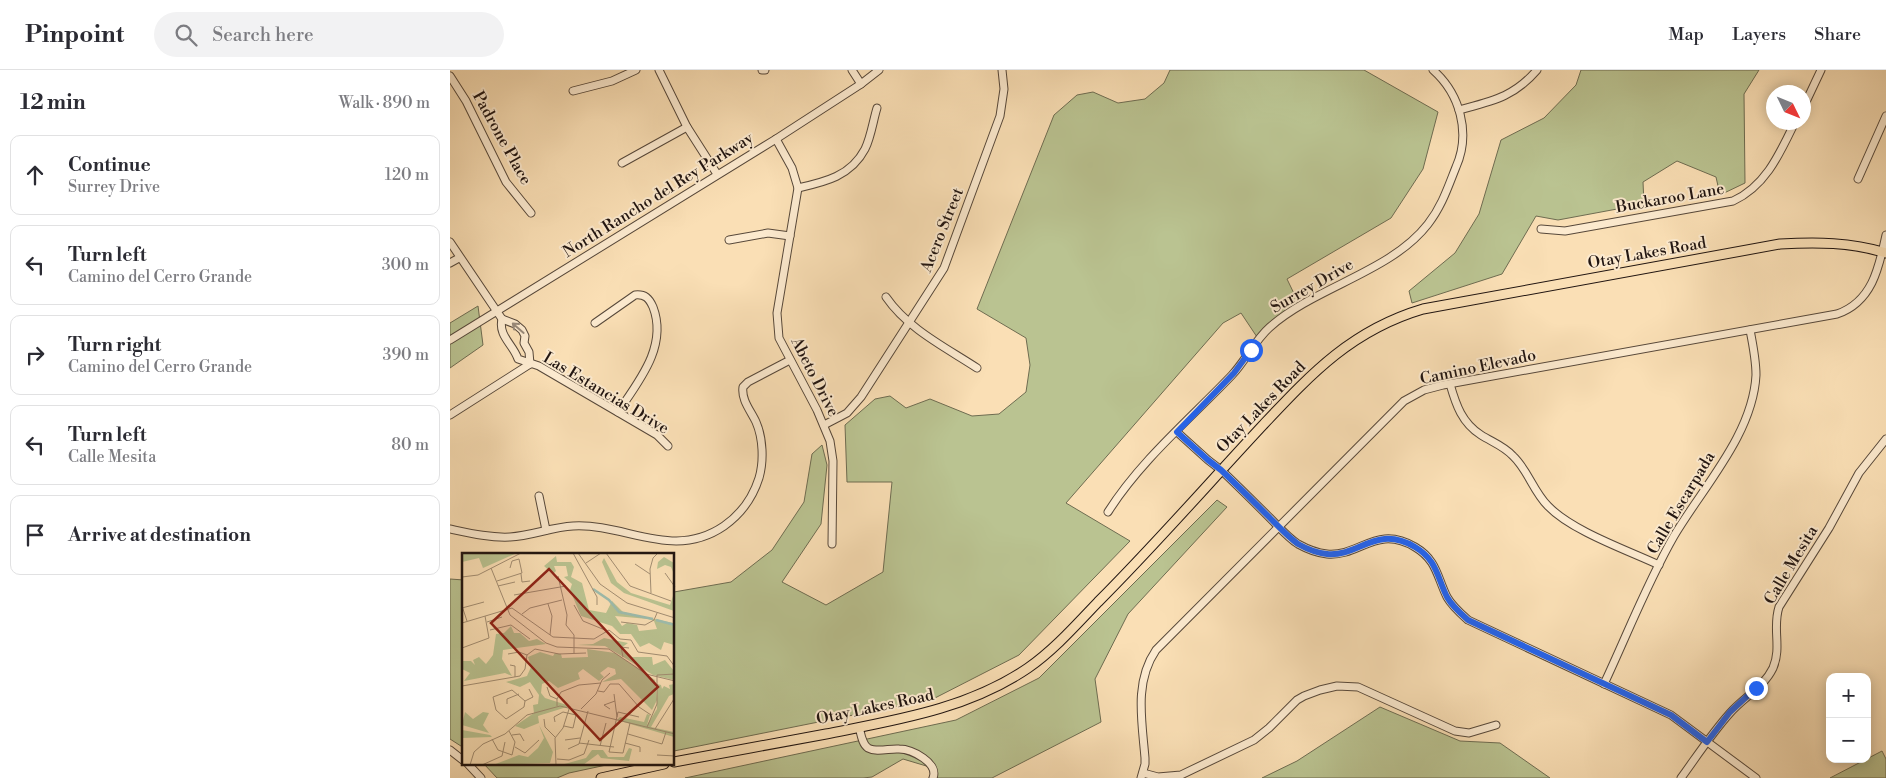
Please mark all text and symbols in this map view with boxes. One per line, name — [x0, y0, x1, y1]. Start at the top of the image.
search box — [154, 12, 504, 57]
text: Pinpoint — [25, 20, 124, 50]
icon: search — [172, 21, 200, 49]
text: Search here — [212, 23, 314, 47]
text: Map — [1669, 23, 1704, 46]
text: Layers — [1732, 23, 1786, 46]
text: Share — [1814, 23, 1861, 46]
north arrow — [1766, 85, 1811, 130]
street label: Padrone Place — [468, 88, 536, 188]
text: 12 min — [20, 90, 86, 116]
text: Walk · 890 m — [339, 93, 430, 113]
street label: North Rancho del Rey Parkway — [559, 128, 757, 262]
text: Continue — [68, 153, 151, 177]
icon: ahead — [21, 161, 49, 189]
text: 120 m — [385, 165, 429, 185]
text: Surrey Drive — [68, 177, 160, 197]
street label: Buckaroo Lane — [1613, 179, 1726, 218]
street label: Acero Street — [916, 185, 968, 276]
street label: Otay Lakes Road — [1586, 233, 1708, 273]
text: Turn left — [68, 243, 147, 267]
icon: left — [21, 251, 49, 279]
street label: Surrey Drive — [1267, 254, 1357, 318]
text: 300 m — [382, 255, 429, 275]
text: Camino del Cerro Grande — [68, 267, 252, 287]
one-way arrow — [511, 322, 524, 334]
text: Turn right — [68, 333, 161, 357]
street label: Abeto Drive — [786, 333, 844, 420]
route start — [1240, 339, 1263, 362]
icon: right — [21, 341, 49, 369]
text: 390 m — [383, 345, 429, 365]
street label: Camino Elevado — [1418, 345, 1538, 389]
street label: Las Estancias Drive — [539, 348, 673, 438]
text: Camino del Cerro Grande — [68, 357, 252, 377]
street label: Otay Lakes Road — [1212, 357, 1310, 457]
text: Turn left — [68, 423, 147, 447]
icon: left — [21, 431, 49, 459]
text: 80 m — [391, 435, 429, 455]
text: Calle Mesita — [68, 447, 156, 467]
street label: Calle Escarpada — [1643, 447, 1720, 558]
icon: arrive — [21, 521, 49, 549]
street label: Calle Mesita — [1760, 521, 1823, 608]
text: Arrive at destination — [68, 523, 251, 547]
inset map — [462, 553, 675, 766]
map controls — [1826, 673, 1871, 763]
button: + — [1826, 673, 1871, 718]
route end — [1745, 677, 1768, 700]
street label: Otay Lakes Road — [814, 685, 936, 729]
button: − — [1826, 718, 1871, 763]

